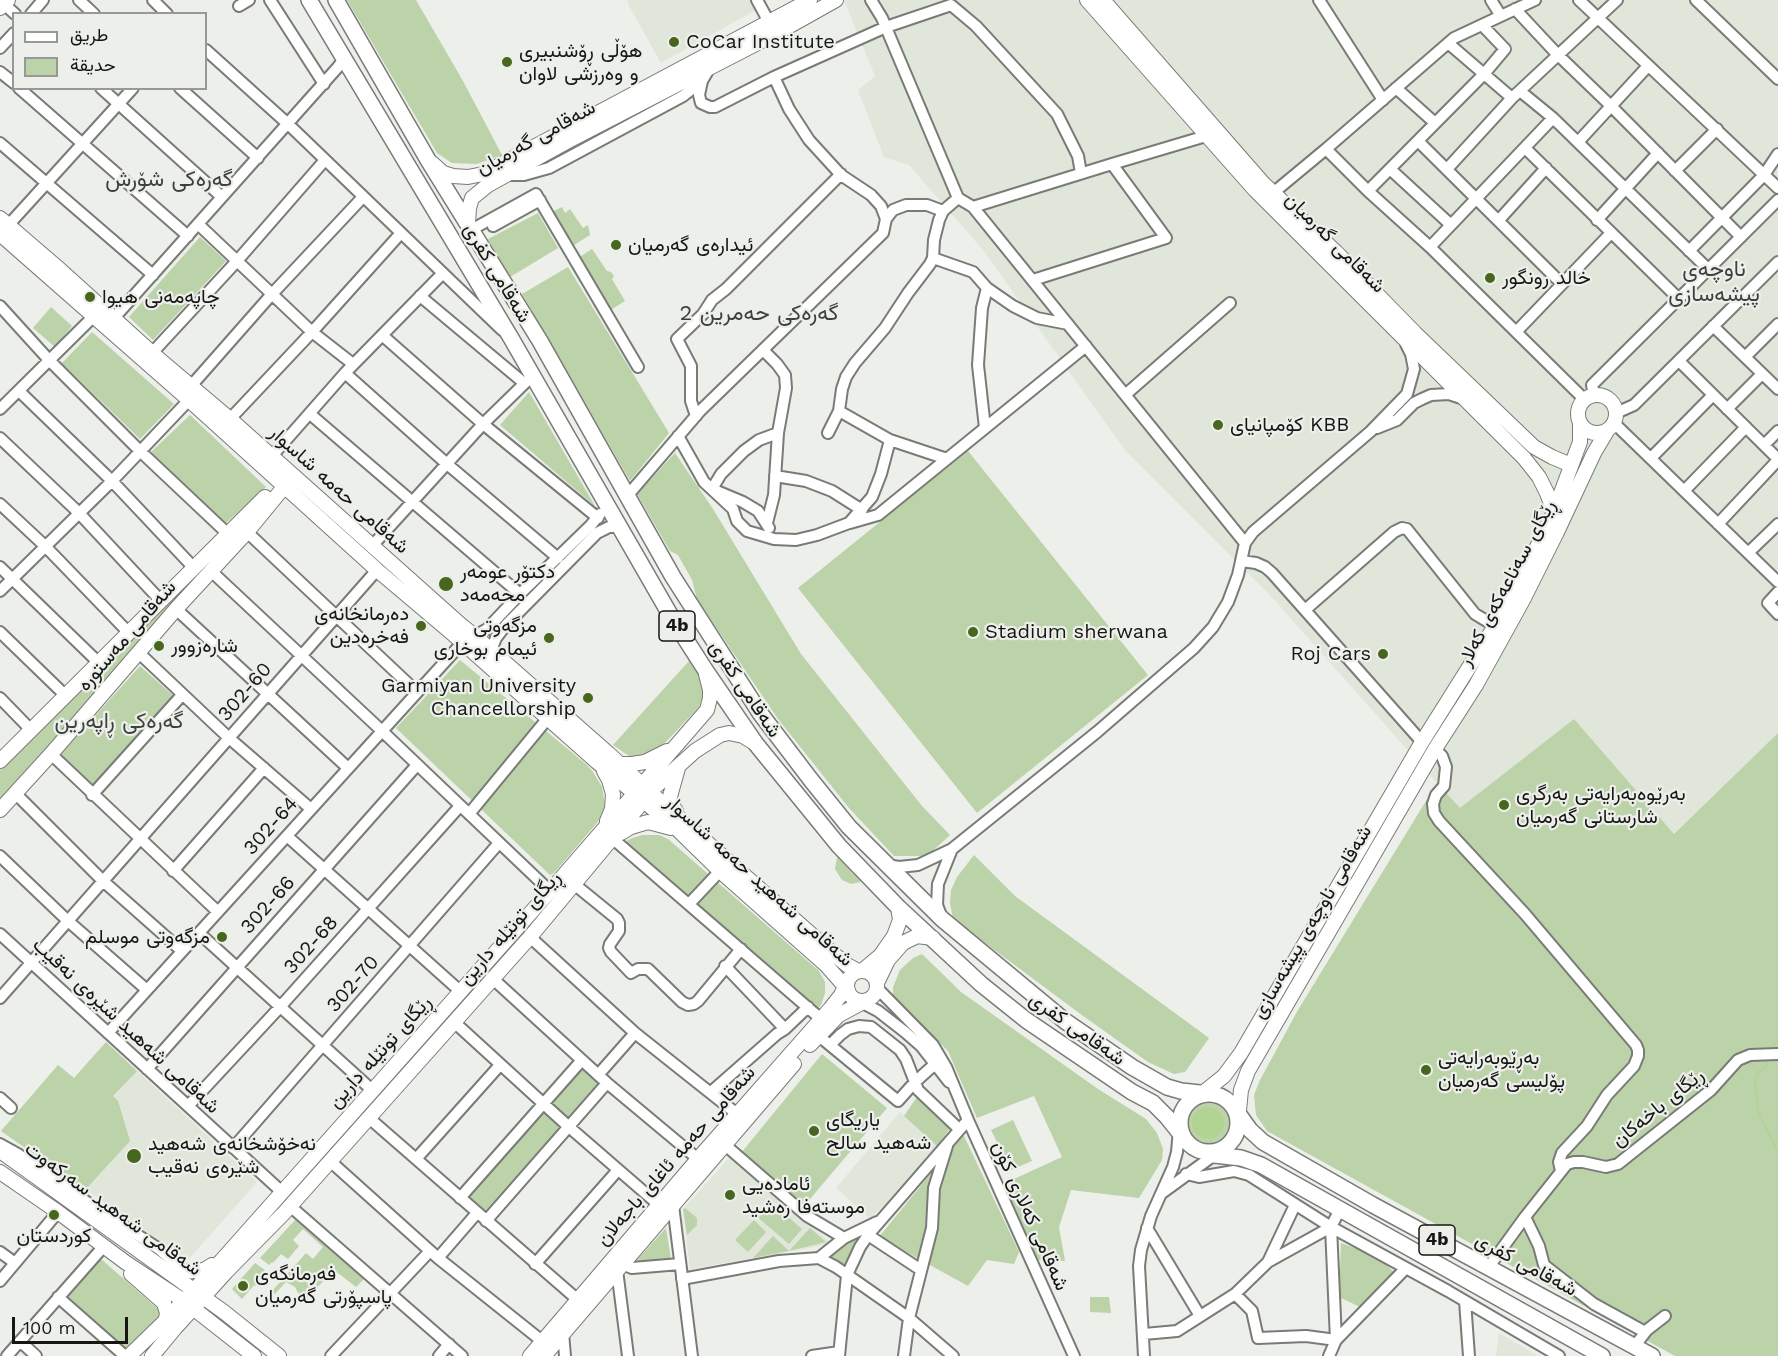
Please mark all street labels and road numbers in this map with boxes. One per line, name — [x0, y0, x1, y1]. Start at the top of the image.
street label: شەقامی گەرمیان — [472, 95, 600, 181]
street label: شەقامی گەرمیان — [1280, 188, 1390, 298]
street label: شەقامی کفری — [458, 219, 536, 327]
street label: شەقامی حەمە شاسوار — [264, 421, 414, 559]
street label: ڕێگای سەناعەکەی کەلار — [1453, 496, 1561, 670]
street label: شەقامی مەستورە — [72, 576, 182, 696]
road number: 4b — [659, 611, 695, 641]
street label: شەقامی کفری — [704, 636, 786, 742]
street label: 302-60 — [213, 658, 277, 726]
street label: شەقامی شەهید حەمە شاسوار — [660, 790, 858, 972]
street label: 302-64 — [239, 792, 303, 860]
street label: شەقامی ناوچەی پیشەسازی — [1247, 821, 1377, 1023]
street label: ڕیگای تونێلە دارین — [454, 866, 566, 990]
street label: 302-66 — [236, 871, 300, 939]
street label: 302-68 — [279, 911, 343, 979]
street label: شەقامی شەهید شێرەی نەقیب — [27, 933, 225, 1119]
street label: 302-70 — [322, 951, 384, 1017]
street label: شەقامی کفری — [1024, 987, 1130, 1071]
street label: ڕێگای تونێلە دارین — [323, 991, 437, 1113]
street label: شەقامی حەمە ئاغای باجەلان — [591, 1061, 761, 1251]
street label: ڕێگای باخەکان — [1607, 1063, 1709, 1153]
street label: شەقامی شەهید سەرکەوت — [20, 1137, 206, 1281]
street label: شەقامی کەلاری کۆن — [986, 1138, 1074, 1294]
road number: 4b — [1419, 1225, 1455, 1255]
street label: شەقامی کفری — [1471, 1228, 1581, 1302]

